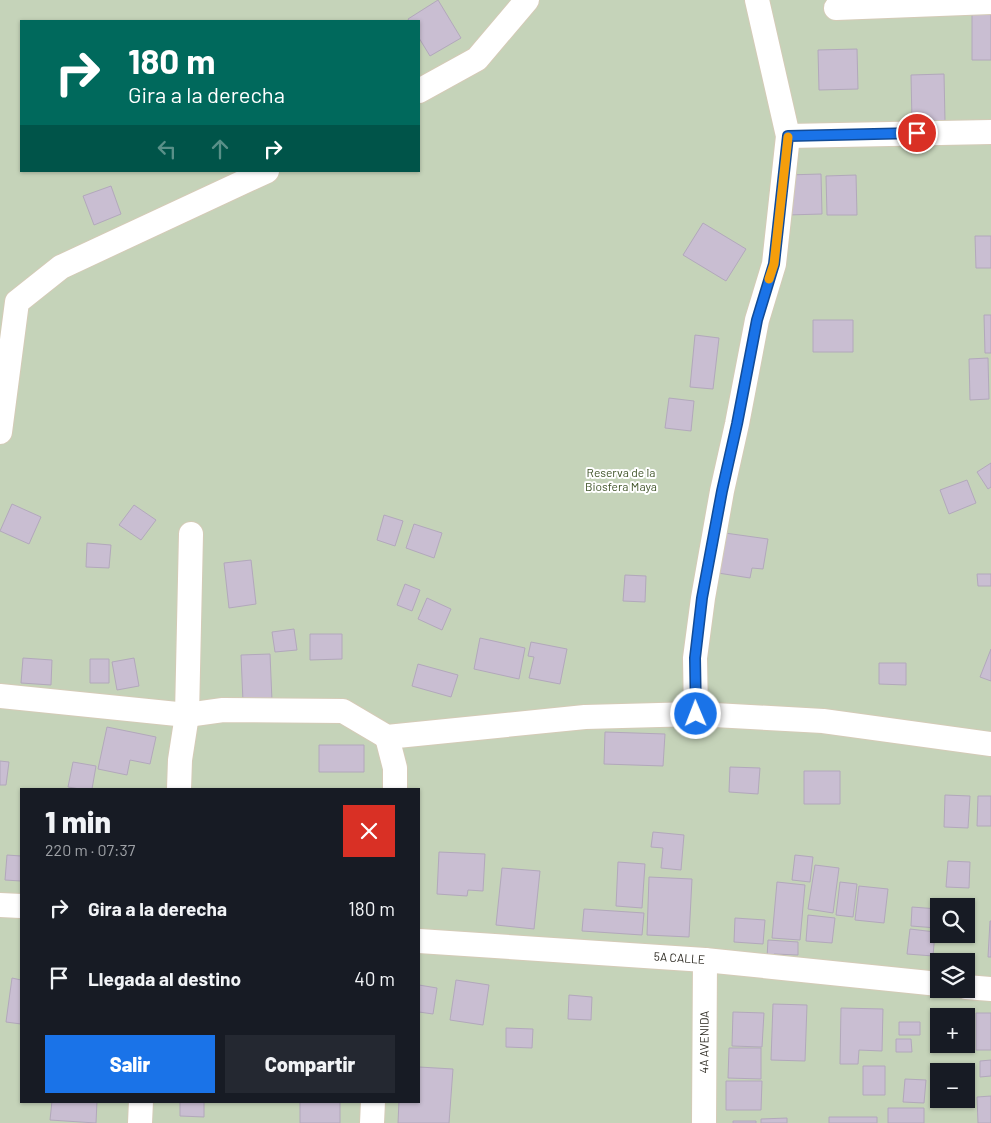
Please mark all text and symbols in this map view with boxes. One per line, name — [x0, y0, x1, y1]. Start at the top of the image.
text: 180 m — [128, 39, 216, 81]
icon: right — [45, 40, 110, 105]
text: Gira a la derecha — [128, 81, 285, 107]
pin — [896, 112, 938, 154]
icon: arrive — [903, 119, 931, 147]
icon: left — [153, 135, 181, 163]
icon: ahead — [206, 135, 234, 163]
icon: right — [259, 135, 287, 163]
park label: Reserva de la Biosfera Maya — [585, 465, 657, 493]
position arrow — [669, 687, 721, 739]
text: 1 min — [45, 803, 111, 839]
button: close — [343, 805, 395, 857]
text: 220 m · 07:37 — [45, 840, 135, 859]
icon: right — [45, 894, 73, 922]
text: Gira a la derecha — [88, 897, 227, 920]
text: 180 m — [348, 897, 395, 920]
map controls — [930, 898, 975, 1108]
button: search — [930, 898, 975, 943]
street label: 5A CALLE — [653, 949, 706, 966]
button: layers — [930, 953, 975, 998]
icon: arrive — [45, 964, 73, 992]
text: Llegada al destino — [88, 967, 241, 990]
text: 40 m — [354, 967, 395, 990]
button: + — [930, 1008, 975, 1053]
street label: 4A AVENIDA — [696, 1011, 711, 1073]
button: Salir — [45, 1035, 215, 1093]
button: Compartir — [225, 1035, 395, 1093]
button: − — [930, 1063, 975, 1108]

